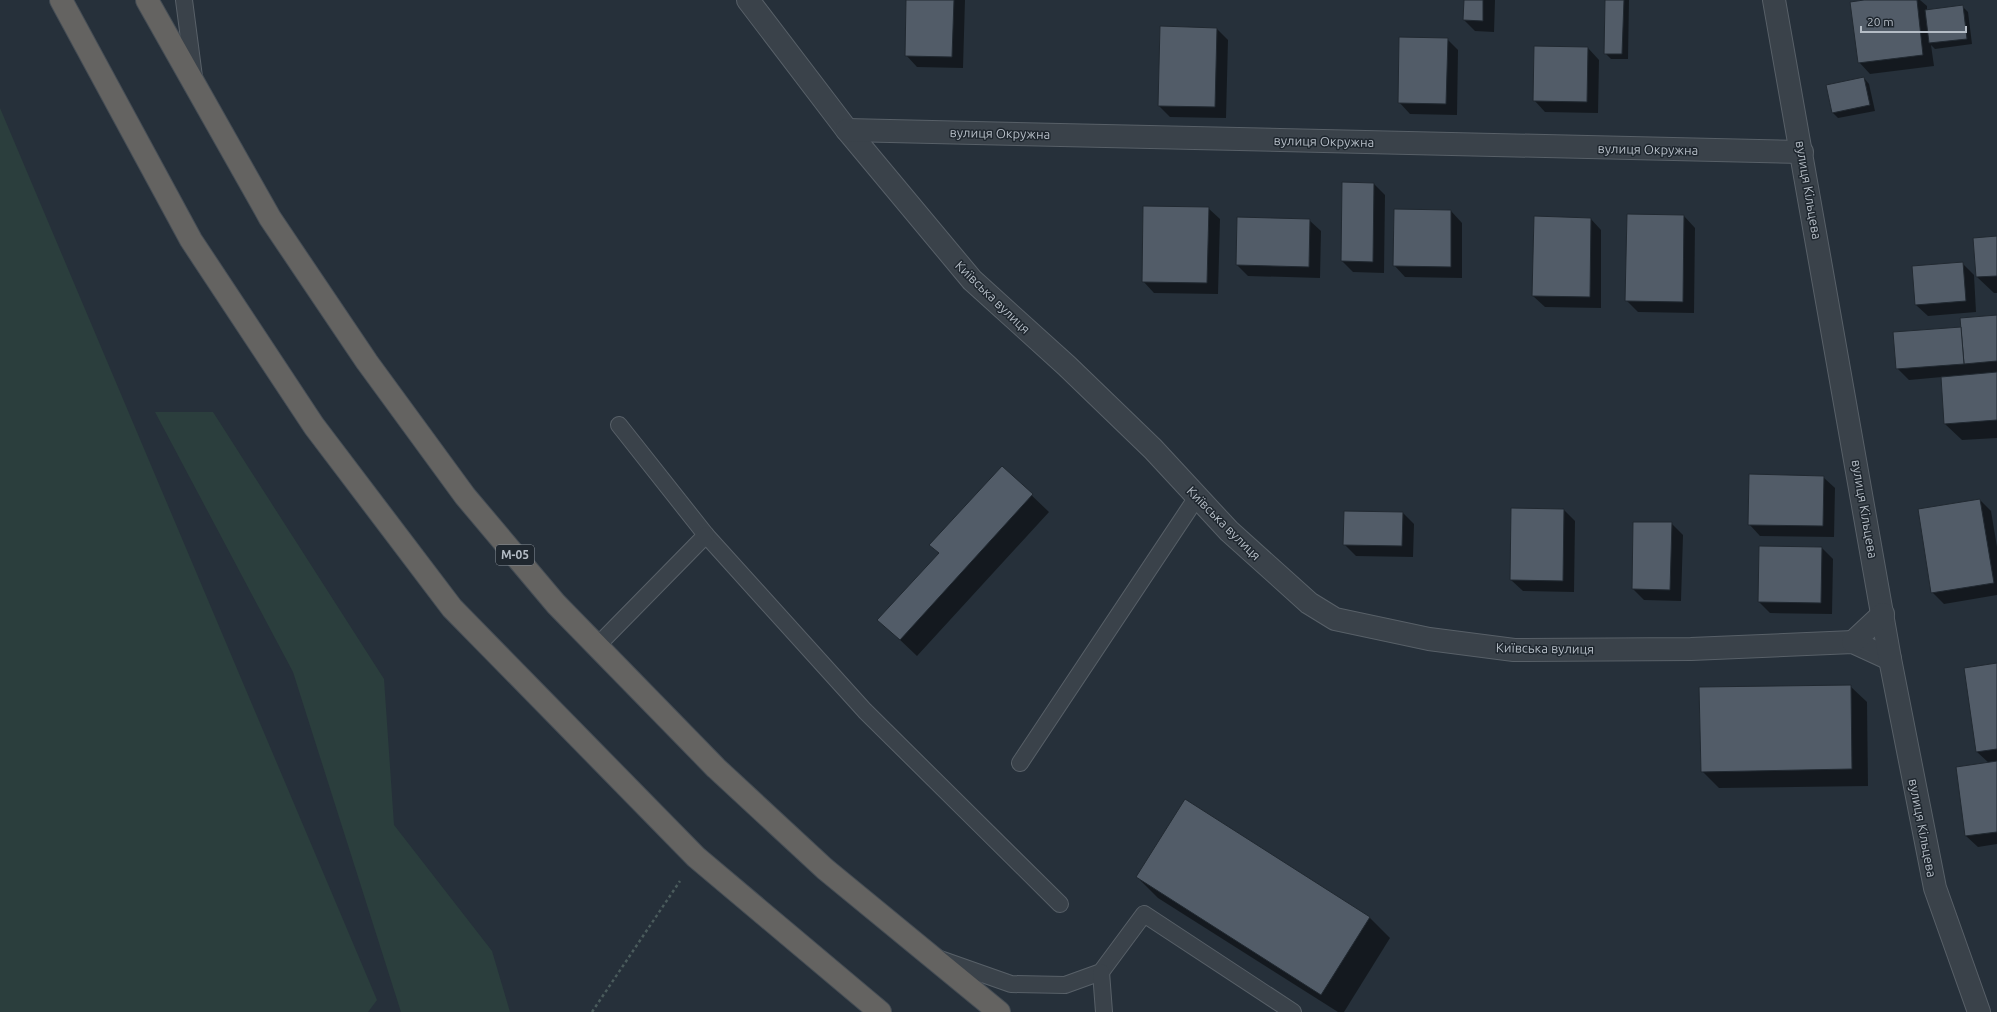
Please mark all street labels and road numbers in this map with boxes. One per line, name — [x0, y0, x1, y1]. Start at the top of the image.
street label: вулиця Окружна — [950, 125, 1050, 141]
street label: вулиця Окружна — [1274, 133, 1374, 149]
street label: вулиця Кільцева — [1793, 140, 1825, 240]
street label: вулиця Окружна — [1598, 141, 1698, 157]
street label: Київська вулиця — [953, 258, 1033, 336]
street label: вулиця Кільцева — [1849, 459, 1881, 559]
street label: Київська вулиця — [1184, 483, 1264, 563]
road number: М-05 — [496, 545, 534, 565]
street label: Київська вулиця — [1496, 640, 1594, 656]
street label: вулиця Кільцева — [1907, 778, 1939, 878]

